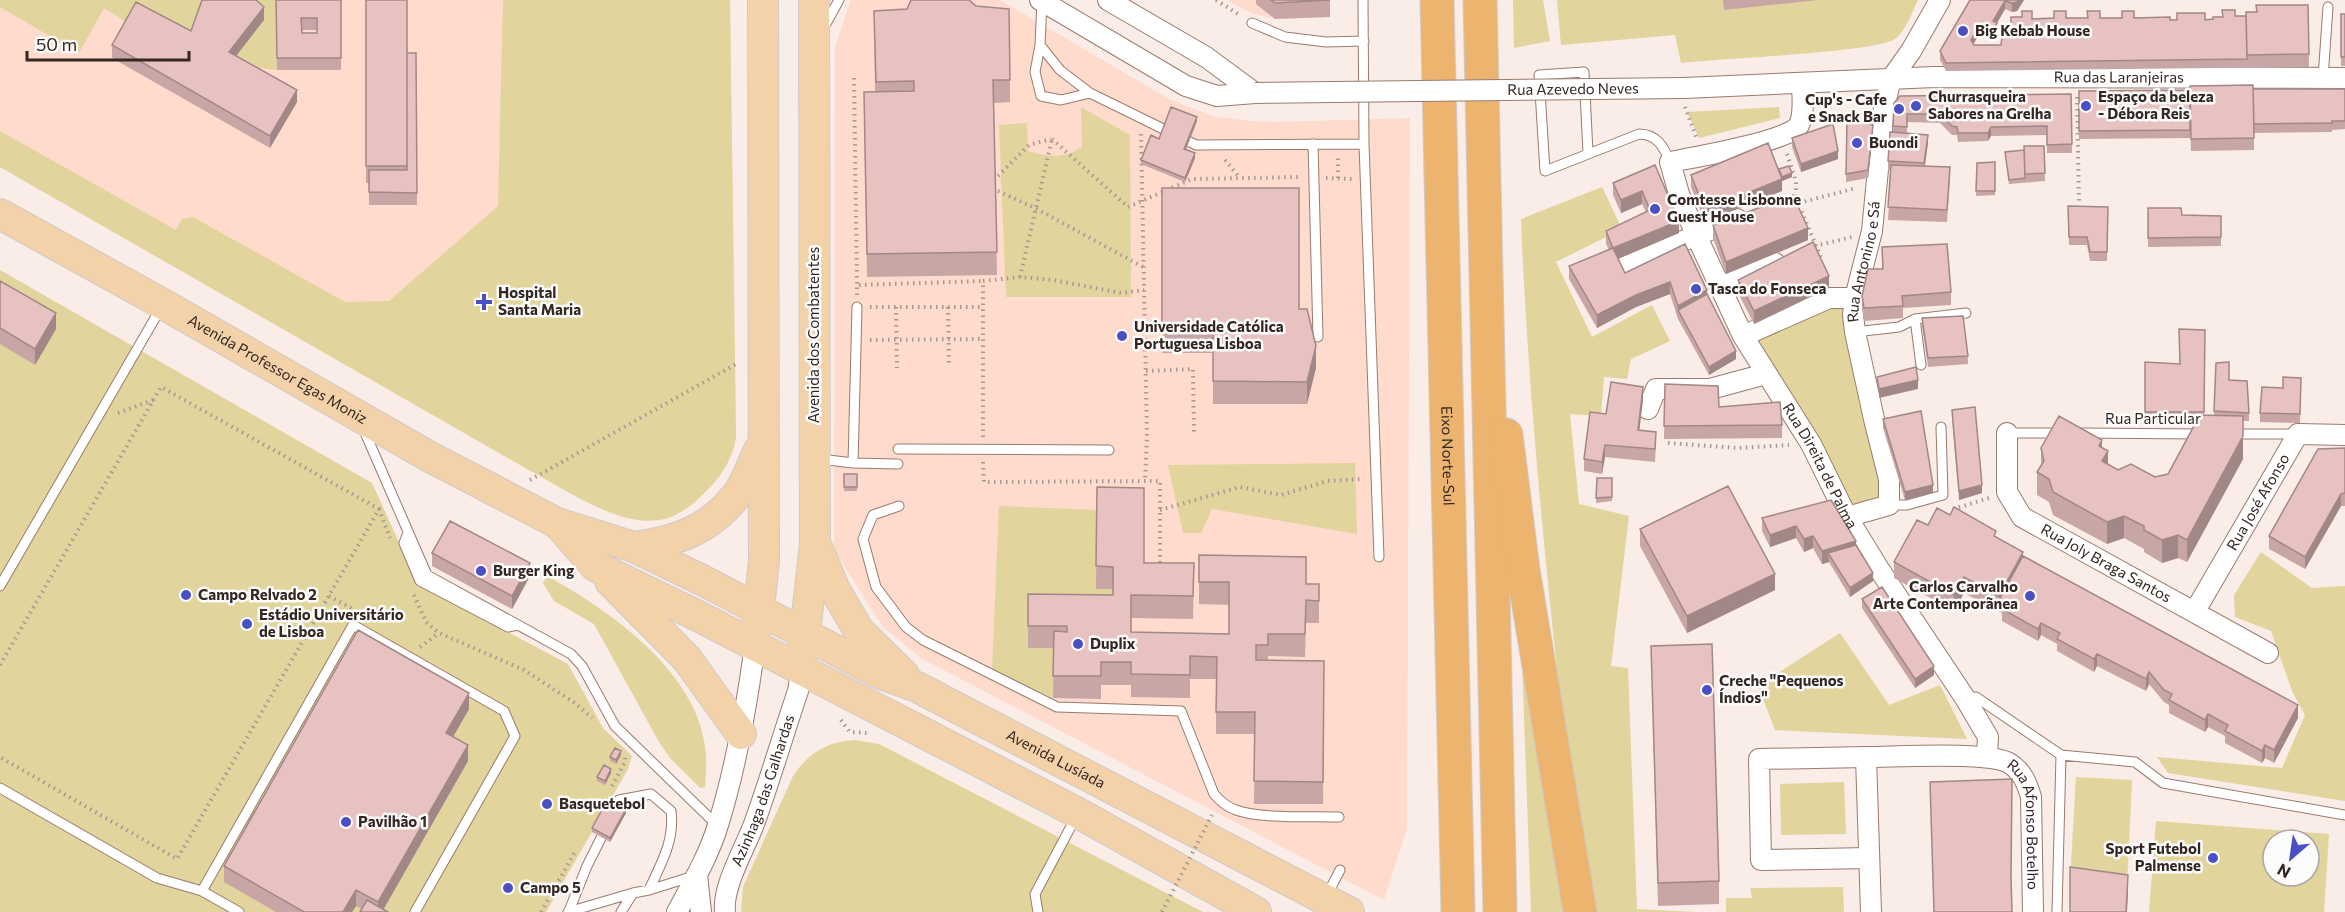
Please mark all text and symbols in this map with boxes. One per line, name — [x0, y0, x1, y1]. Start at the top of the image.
place label: Big Kebab House — [1975, 21, 2090, 39]
scale bar — [27, 24, 189, 62]
marker: Big Kebab House — [1956, 24, 1970, 38]
text: 50 m — [36, 33, 77, 55]
street label: Rua das Laranjeiras — [2054, 67, 2184, 86]
street label: Rua Azevedo Neves — [1507, 79, 1639, 98]
place label: Churrasqueira Sabores na Grelha — [1928, 87, 2052, 122]
place label: Espaço da beleza - Débora Reis — [2098, 87, 2214, 122]
place label: Cup's - Cafe e Snack Bar — [1805, 90, 1887, 125]
marker: Churrasqueira Sabores na Grelha — [1909, 99, 1923, 113]
marker: Espaço da beleza - Débora Reis — [2079, 99, 2093, 113]
marker: Cup's - Cafe e Snack Bar — [1892, 102, 1906, 116]
place label: Buondi — [1869, 133, 1918, 151]
marker: Buondi — [1850, 136, 1864, 150]
place label: Comtesse Lisbonne Guest House — [1667, 190, 1801, 225]
street label: Rua Antonino e Sá — [1843, 200, 1883, 324]
marker: Comtesse Lisbonne Guest House — [1648, 202, 1662, 216]
street label: Avenida dos Combatentes — [804, 247, 822, 423]
place label: Tasca do Fonseca — [1708, 279, 1826, 297]
marker: Tasca do Fonseca — [1689, 282, 1703, 296]
place label: Hospital Santa Maria — [498, 283, 581, 318]
marker: Hospital Santa Maria — [475, 293, 493, 311]
street label: Avenida Professor Egas Moniz — [185, 310, 371, 427]
place label: Universidade Católica Portuguesa Lisboa — [1134, 317, 1284, 352]
marker: Universidade Católica Portuguesa Lisboa — [1115, 329, 1129, 343]
street label: Rua Direita de Palma — [1779, 399, 1862, 531]
street label: Eixo Norte-Sul — [1438, 406, 1459, 506]
street label: Rua Particular — [2105, 409, 2201, 427]
street label: Rua José Afonso — [2222, 450, 2293, 553]
street label: Rua Joly Braga Santos — [2038, 519, 2175, 606]
place label: Burger King — [493, 561, 574, 579]
marker: Burger King — [474, 564, 488, 578]
place label: Carlos Carvalho Arte Contemporãnea — [1873, 577, 2018, 612]
place label: Campo Relvado 2 — [198, 585, 317, 603]
marker: Campo Relvado 2 — [179, 588, 193, 602]
marker: Carlos Carvalho Arte Contemporãnea — [2023, 589, 2037, 603]
place label: Estádio Universitário de Lisboa — [259, 605, 404, 640]
marker: Estádio Universitário de Lisboa — [240, 617, 254, 631]
place label: Duplix — [1090, 634, 1136, 652]
marker: Duplix — [1071, 637, 1085, 651]
place label: Creche "Pequenos Índios" — [1719, 671, 1844, 706]
marker: Creche "Pequenos Índios" — [1700, 683, 1714, 697]
street label: Azinhaga das Galhardas — [727, 712, 798, 869]
street label: Avenida Lusíada — [1004, 725, 1109, 791]
street label: Rua Afonso Botelho — [2004, 755, 2043, 890]
place label: Basquetebol — [559, 794, 645, 812]
marker: Basquetebol — [540, 797, 554, 811]
place label: Pavilhão 1 — [358, 812, 427, 830]
marker: Pavilhão 1 — [339, 815, 353, 829]
north arrow — [2261, 828, 2321, 888]
place label: Sport Futebol Palmense — [2106, 839, 2201, 874]
marker: Sport Futebol Palmense — [2206, 851, 2220, 865]
text: N — [2274, 860, 2293, 883]
place label: Campo 5 — [520, 878, 581, 896]
marker: Campo 5 — [501, 881, 515, 895]

